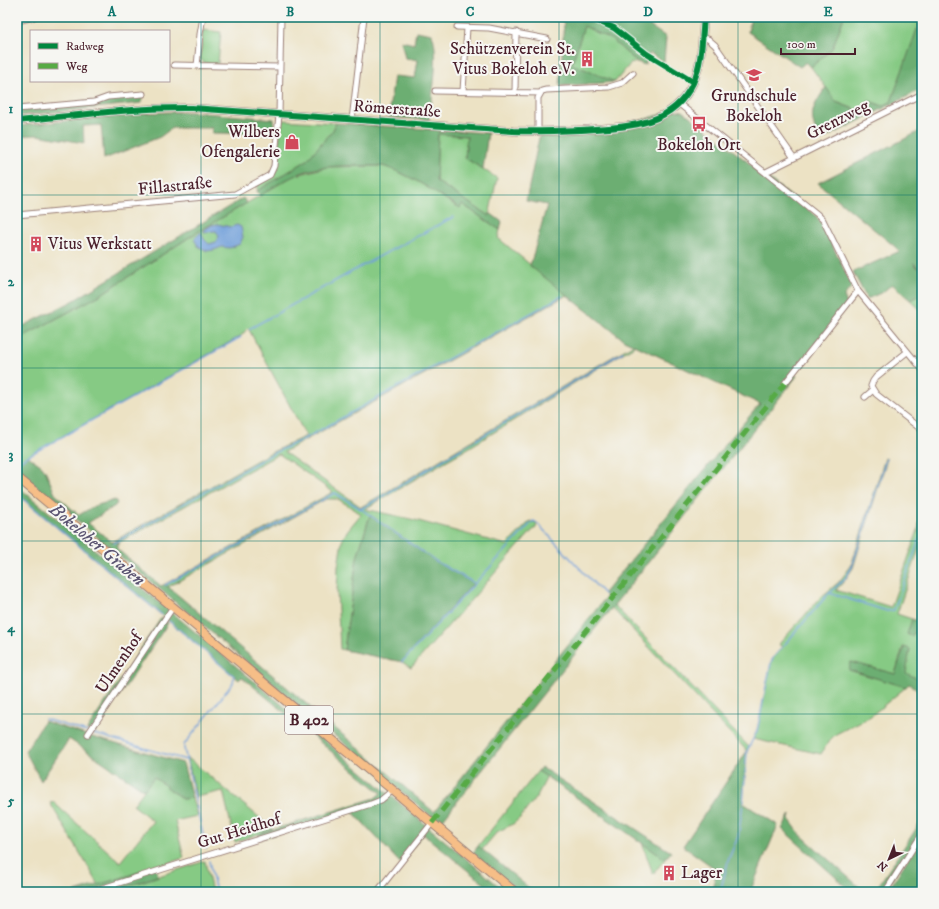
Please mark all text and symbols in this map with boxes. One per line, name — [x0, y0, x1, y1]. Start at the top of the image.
text: A — [107, 4, 117, 20]
text: B — [286, 4, 294, 20]
text: C — [466, 4, 475, 20]
text: D — [643, 4, 653, 20]
text: E — [823, 4, 833, 20]
legend — [30, 30, 170, 82]
scale bar — [781, 30, 855, 56]
text: 100 m — [787, 37, 816, 52]
place label: Schützenverein St. Vitus Bokeloh e.V. — [450, 38, 575, 80]
text: Radweg — [66, 39, 104, 54]
building icon: Schützenverein St. Vitus Bokeloh e.V. — [578, 50, 596, 68]
text: Weg — [65, 59, 87, 74]
school or university icon: Grundschule Bokeloh — [745, 66, 763, 84]
place label: Grundschule Bokeloh — [711, 85, 797, 127]
street label: Römerstraße — [353, 95, 441, 123]
street label: Grenzweg — [803, 95, 874, 145]
text: 1 — [9, 101, 14, 117]
bus stop icon: Bokeloh Ort — [690, 115, 708, 133]
place label: Wilbers Ofengalerie — [201, 121, 280, 163]
shop icon: Wilbers Ofengalerie — [283, 133, 301, 151]
place label: Bokeloh Ort — [657, 134, 741, 156]
street label: Fillastraße — [137, 171, 213, 201]
place label: Vitus Werkstatt — [47, 233, 152, 255]
building icon: Vitus Werkstatt — [27, 235, 45, 253]
text: 2 — [8, 274, 15, 290]
text: 3 — [9, 447, 14, 463]
water label: Bokeloher Graben — [44, 498, 149, 591]
text: 4 — [6, 620, 15, 637]
street label: Ulmenhof — [90, 626, 149, 698]
road number: B 402 — [285, 706, 333, 734]
text: 5 — [7, 793, 15, 809]
street label: Gut Heidhof — [195, 807, 286, 854]
north arrow — [869, 839, 909, 879]
text: N — [875, 857, 891, 874]
place label: Lager — [681, 862, 723, 884]
building icon: Lager — [660, 864, 678, 882]

